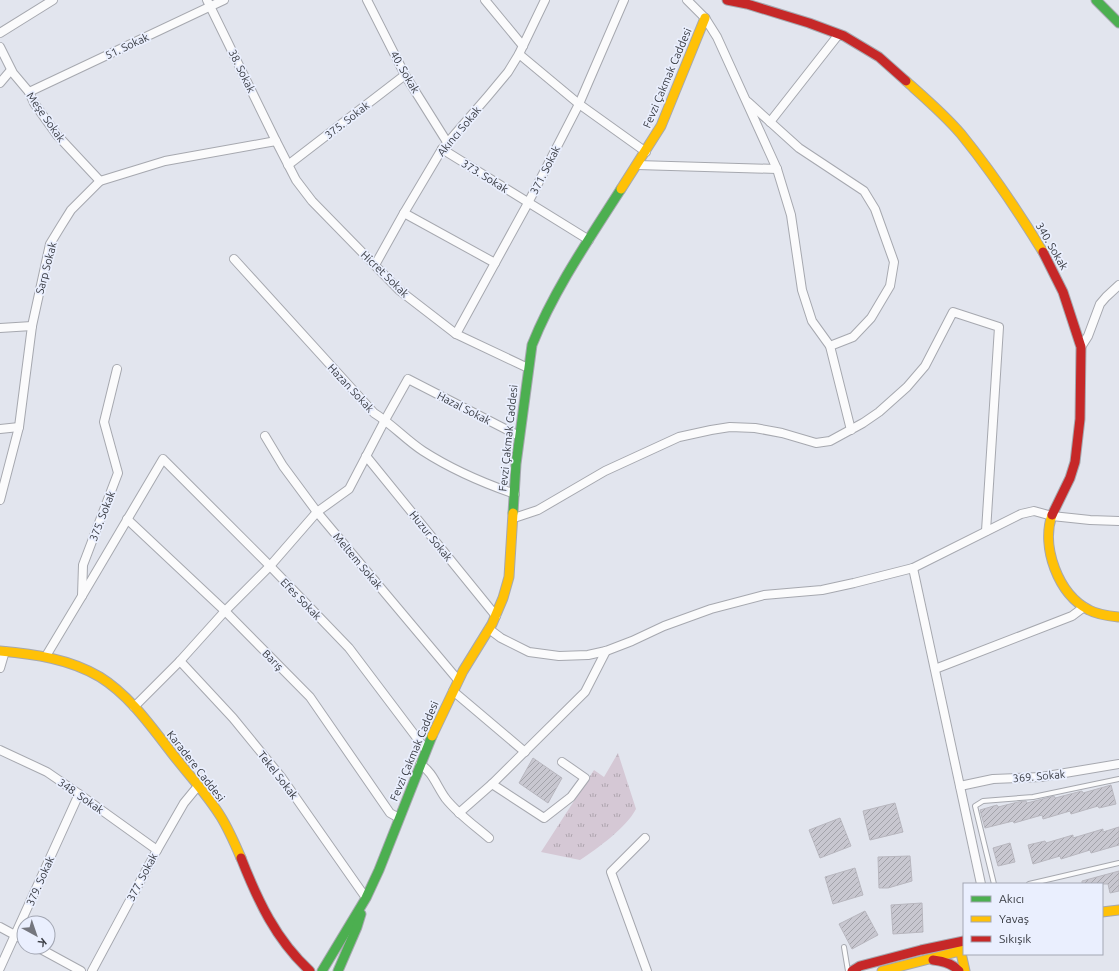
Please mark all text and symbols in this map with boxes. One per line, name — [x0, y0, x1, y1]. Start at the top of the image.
street label: Fevzi Çakmak Caddesi — [640, 26, 694, 130]
street label: 51. Sokak — [103, 31, 151, 61]
street label: 38. Sokak — [226, 47, 258, 95]
street label: 40. Sokak — [388, 49, 422, 96]
street label: Meşe Sokak — [24, 90, 68, 145]
street label: 375. Sokak — [323, 99, 372, 141]
street label: Akıncı Sokak — [435, 103, 483, 158]
street label: 371. Sokak — [528, 143, 563, 196]
street label: 373. Sokak — [459, 157, 511, 195]
street label: 340. Sokak — [1034, 220, 1071, 272]
street label: Sarp Sokak — [33, 240, 59, 295]
street label: Hicret Sokak — [359, 248, 412, 300]
street label: Hazan Sokak — [326, 361, 377, 415]
street label: Fevzi Çakmak Caddesi — [496, 384, 520, 492]
street label: Hazal Sokak — [435, 389, 493, 427]
street label: 375. Sokak — [87, 489, 117, 543]
street label: Huzur Sokak — [407, 509, 455, 564]
street label: Meltem Sokak — [331, 530, 385, 592]
street label: Efes Sokak — [278, 576, 324, 622]
street label: Barış — [260, 647, 286, 673]
street label: Fevzi Çakmak Caddesi — [387, 699, 441, 803]
street label: Karadere Caddesi — [165, 728, 227, 804]
street label: Tekel Sokak — [256, 749, 301, 802]
street label: 369. Sokak — [1012, 768, 1066, 784]
street label: 348. Sokak — [56, 776, 106, 816]
street label: 377. Sokak — [124, 850, 160, 903]
street label: 379. Sokak — [24, 854, 56, 908]
legend — [963, 883, 1103, 955]
text: Akıcı — [999, 892, 1024, 905]
text: Yavaş — [999, 912, 1029, 925]
north arrow — [16, 915, 56, 955]
text: Sıkışık — [999, 932, 1031, 945]
text: K — [35, 936, 49, 950]

